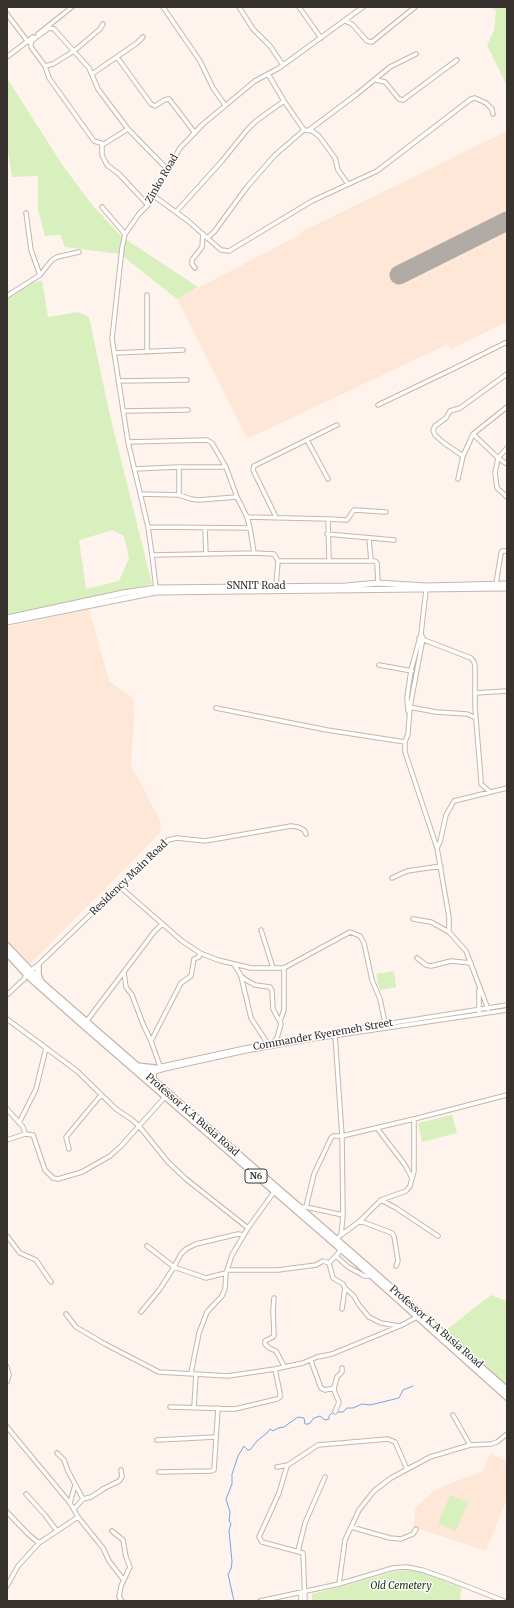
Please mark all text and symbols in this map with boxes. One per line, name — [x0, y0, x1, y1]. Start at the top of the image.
street label: Zinko Road — [143, 152, 181, 206]
street label: SNNIT Road — [227, 580, 285, 592]
street label: Residency Main Road — [88, 838, 170, 918]
street label: Commander Kyeremeh Street — [252, 1017, 394, 1053]
street label: Professor K.A Busia Road — [143, 1071, 241, 1159]
road number: N6 — [245, 1169, 267, 1183]
street label: Professor K.A Busia Road — [387, 1283, 485, 1371]
park label: Old Cemetery — [370, 1580, 432, 1592]

